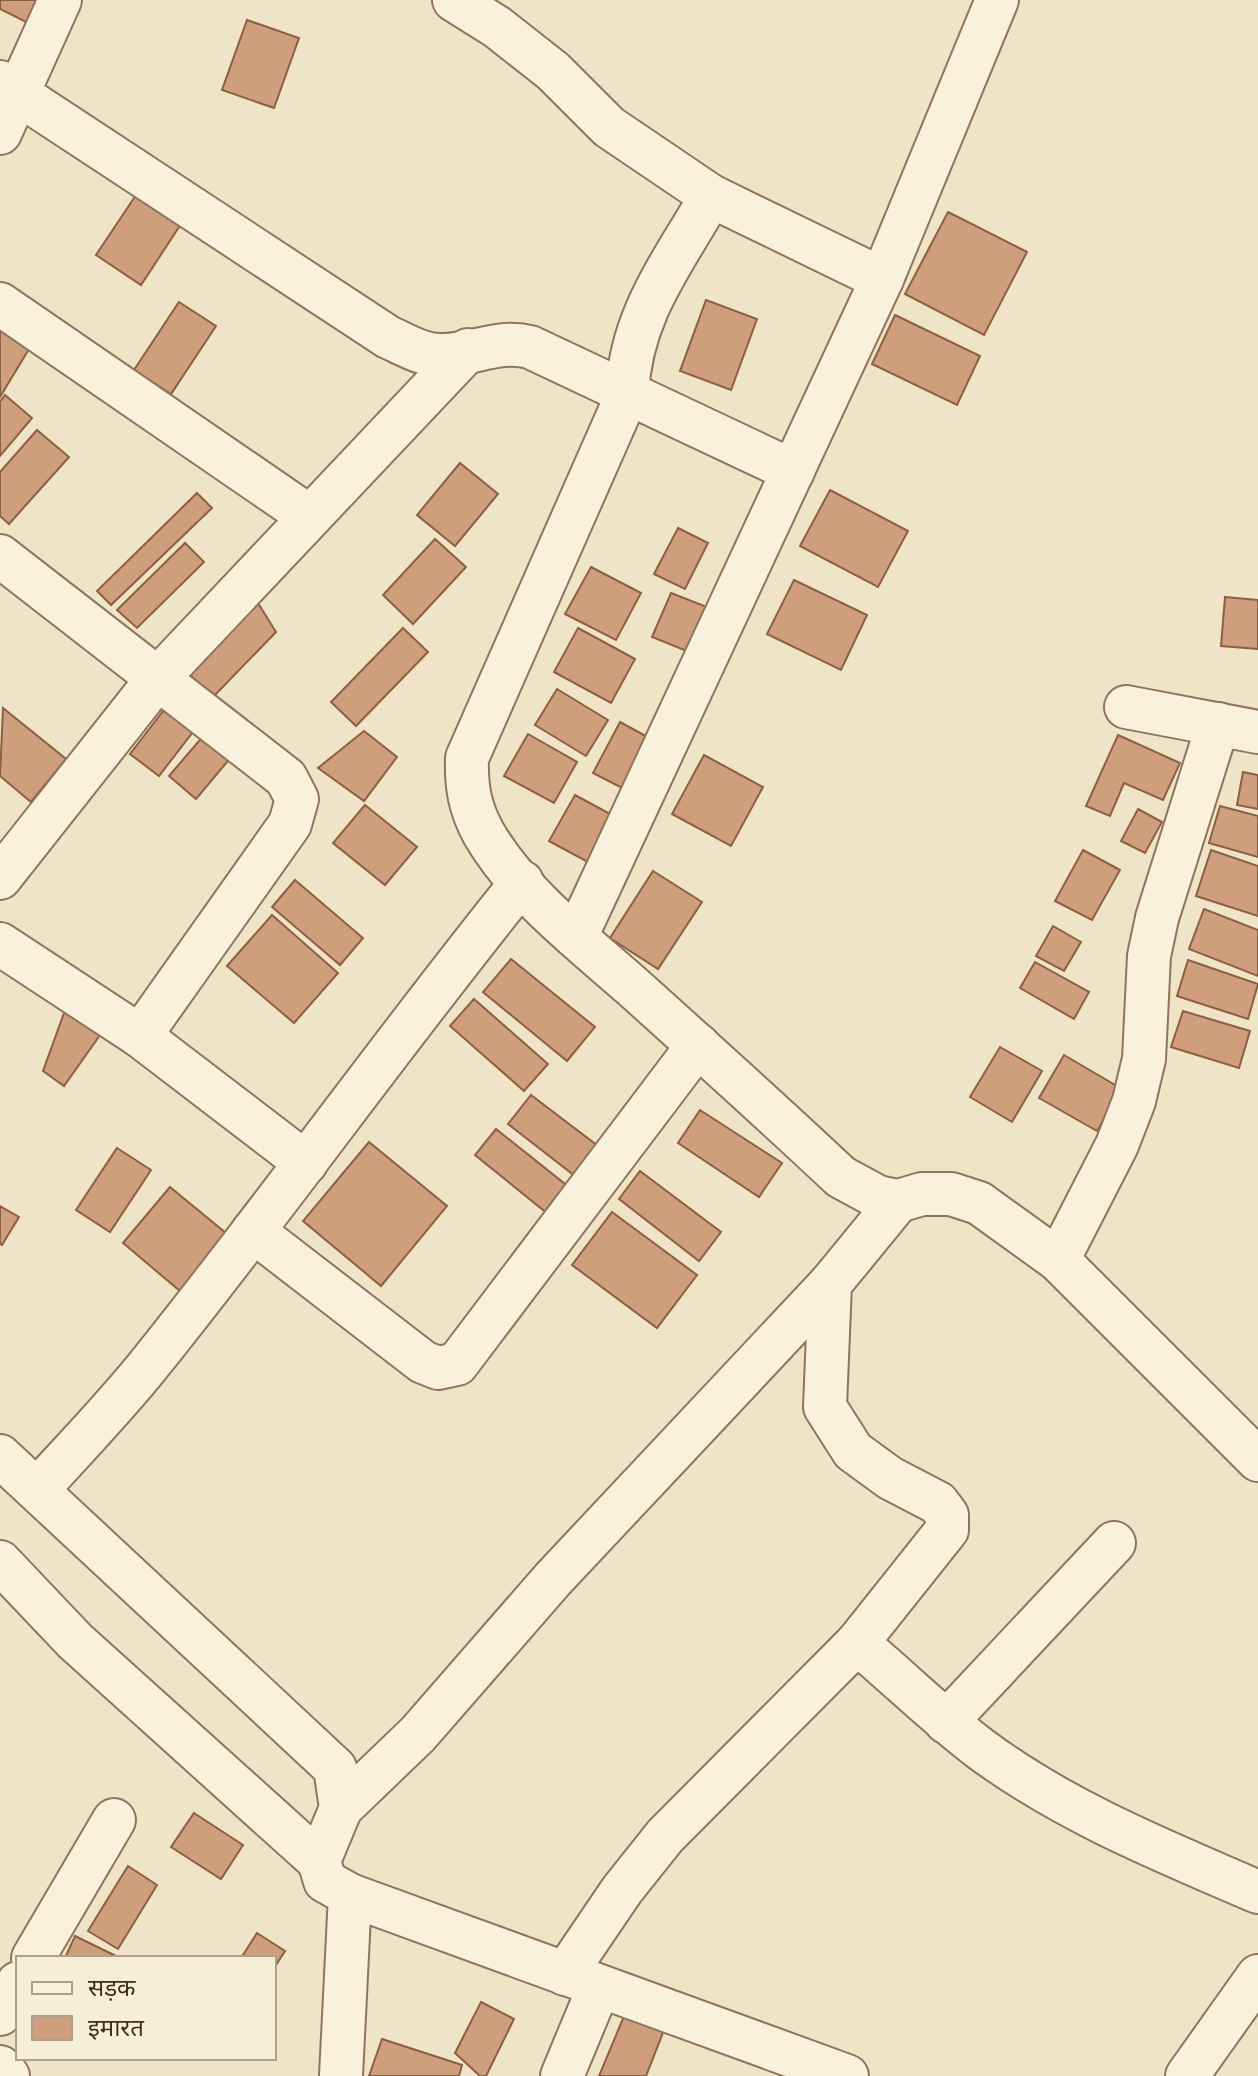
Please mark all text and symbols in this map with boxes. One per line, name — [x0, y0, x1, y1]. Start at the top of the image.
legend — [16, 1956, 276, 2060]
text: सड़क — [88, 1973, 136, 2002]
text: इमारत — [88, 2013, 145, 2042]

